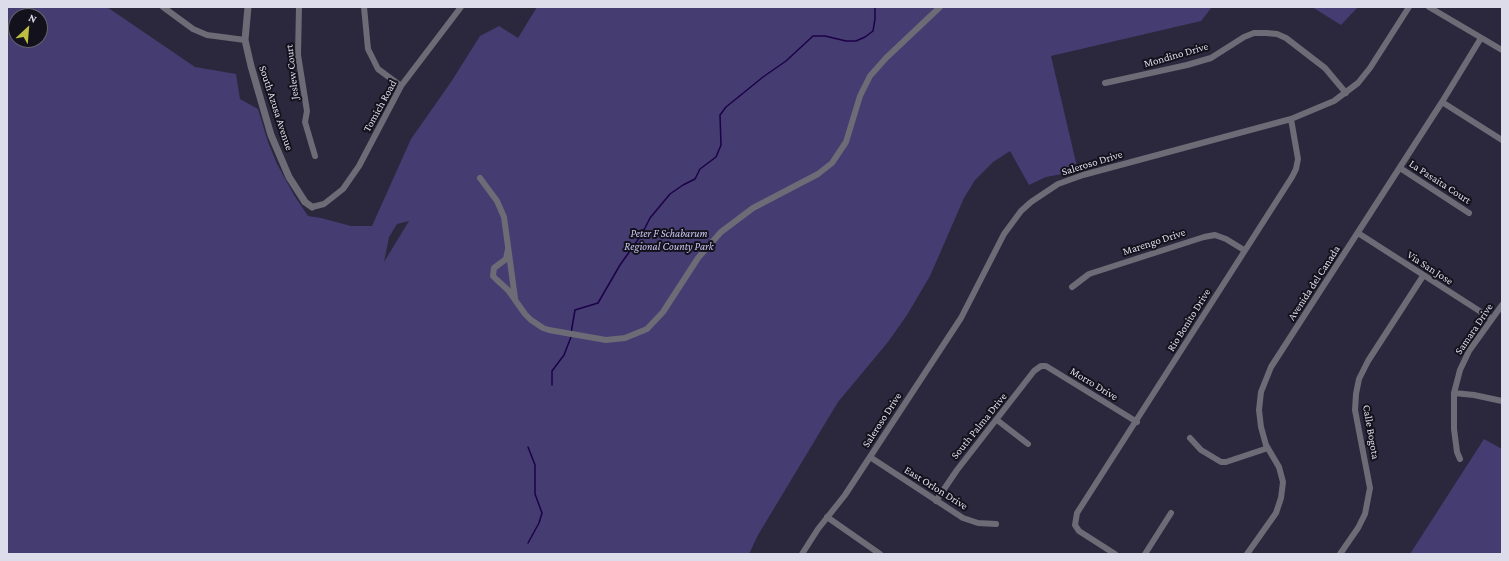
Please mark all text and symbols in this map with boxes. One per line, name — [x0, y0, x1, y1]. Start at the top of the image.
north arrow — [8, 8, 48, 48]
text: N — [27, 11, 39, 25]
street label: Mondino Drive — [1142, 39, 1210, 71]
street label: Jeslew Court — [283, 44, 301, 100]
street label: South Azusa Avenue — [256, 64, 296, 152]
street label: Tomich Road — [360, 78, 400, 134]
street label: Saleroso Drive — [1060, 148, 1124, 178]
street label: La Pasaita Court — [1406, 157, 1474, 207]
street label: Marengo Drive — [1121, 226, 1187, 258]
park label: Peter F Schabarum Regional County Park — [624, 227, 714, 253]
street label: Avenida del Canada — [1285, 243, 1343, 323]
street label: Via San Jose — [1405, 248, 1455, 288]
street label: Rio Bonito Drive — [1164, 286, 1214, 354]
street label: Samara Drive — [1452, 301, 1496, 357]
street label: Morro Drive — [1068, 365, 1120, 403]
street label: Saleroso Drive — [859, 390, 905, 450]
street label: South Palma Drive — [948, 390, 1010, 462]
street label: Calle Bogota — [1360, 404, 1382, 460]
street label: East Orlon Drive — [902, 463, 970, 513]

